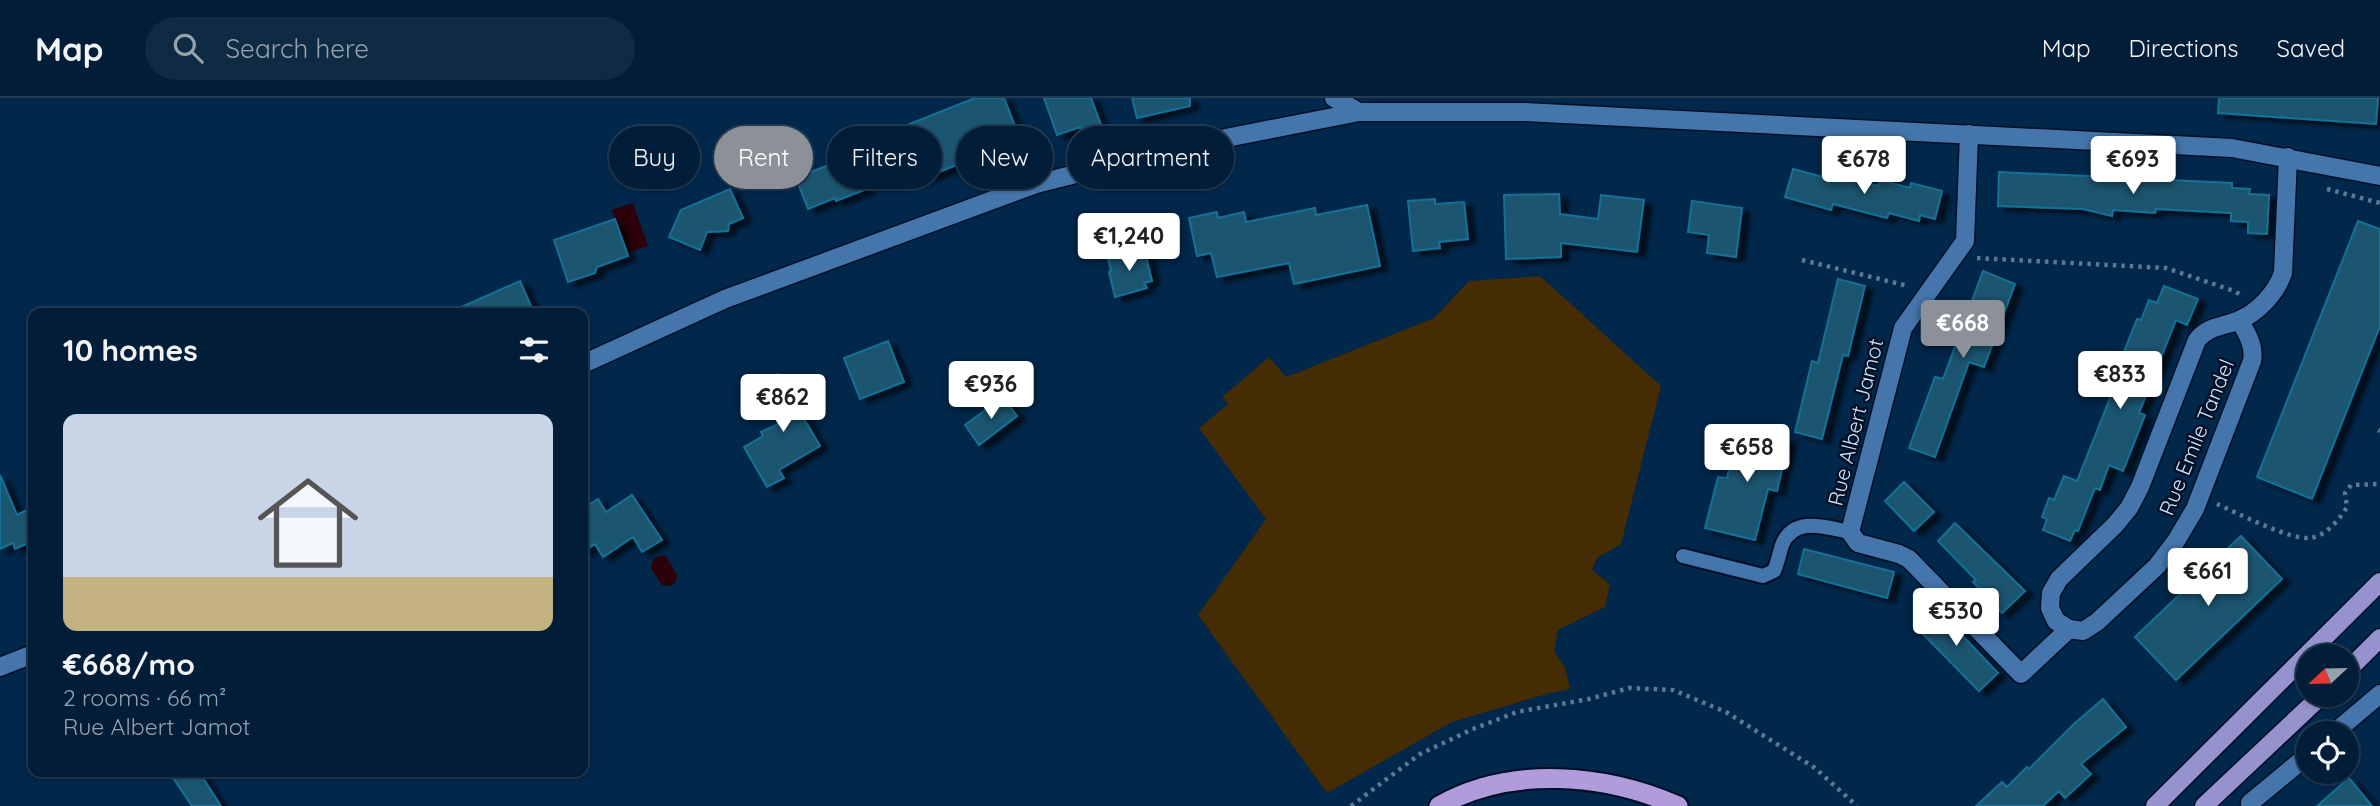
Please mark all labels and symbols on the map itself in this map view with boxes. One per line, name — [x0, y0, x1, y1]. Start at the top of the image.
pin: €678 — [1823, 136, 1905, 196]
pin: €693 — [2092, 136, 2174, 196]
pin: €1,240 — [1072, 214, 1186, 273]
pin: €668 — [1922, 300, 2004, 360]
street label: Rue Albert Jamot — [1822, 336, 1888, 508]
pin: €833 — [2079, 352, 2161, 411]
street label: Rue Emile Tandel — [2153, 355, 2239, 519]
pin: €936 — [950, 362, 1032, 421]
pin: €862 — [742, 374, 824, 434]
pin: €658 — [1706, 424, 1788, 484]
pin: €661 — [2167, 548, 2249, 608]
pin: €530 — [1915, 588, 1997, 648]
north arrow — [2296, 644, 2359, 707]

